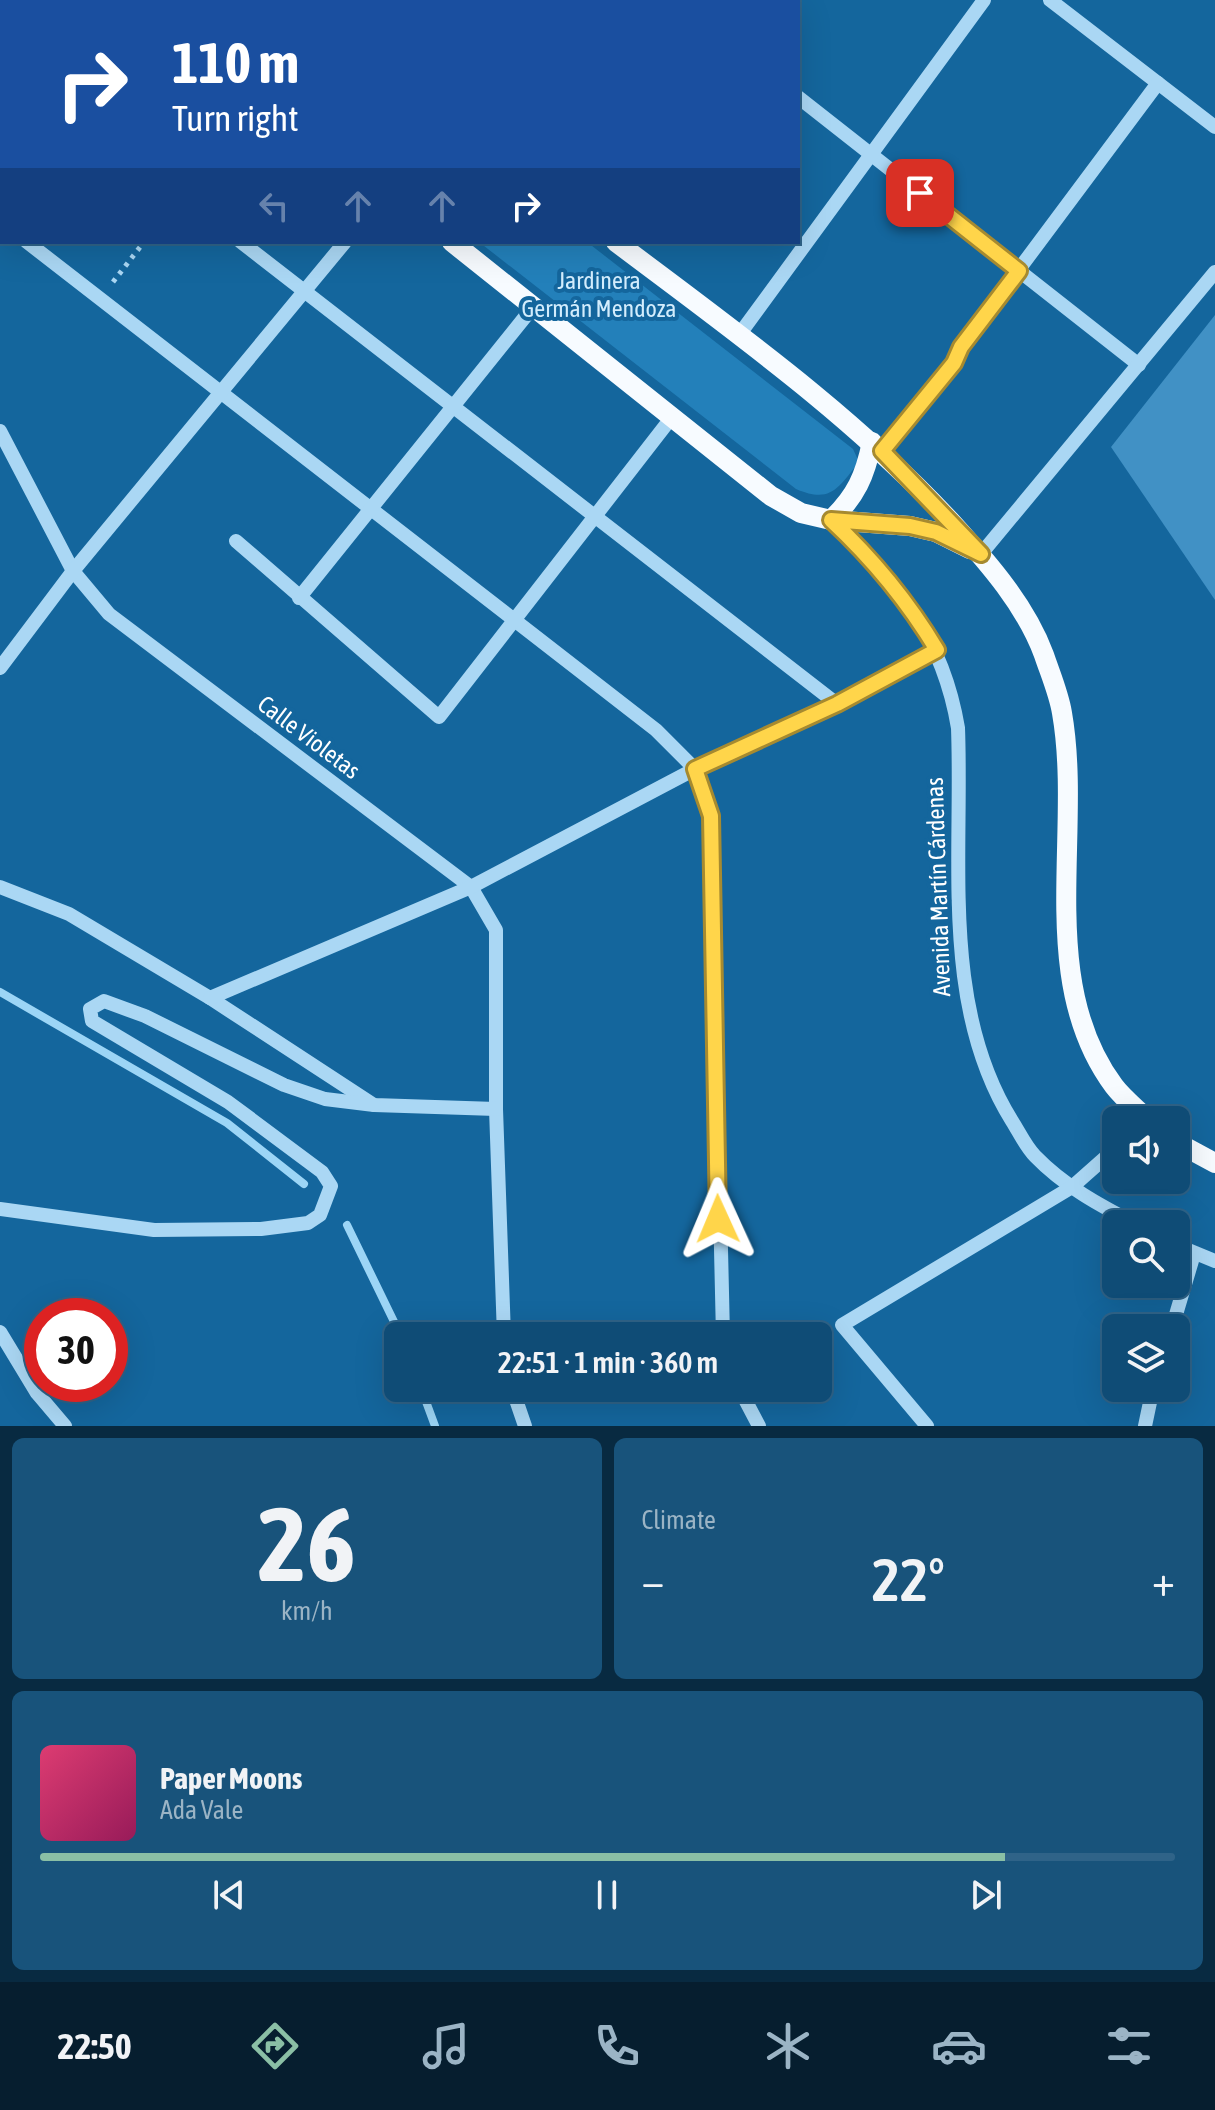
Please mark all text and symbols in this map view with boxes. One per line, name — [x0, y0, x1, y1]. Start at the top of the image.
text: 110 m — [172, 31, 299, 95]
icon: right — [40, 32, 144, 136]
text: Turn right — [172, 97, 299, 139]
pin — [886, 159, 954, 227]
icon: arrive — [898, 171, 942, 215]
icon: left — [252, 184, 296, 228]
icon: ahead — [336, 184, 380, 228]
icon: ahead — [420, 184, 464, 228]
icon: right — [504, 184, 548, 228]
park label: Jardinera Germán Mendoza — [522, 267, 676, 322]
street label: Calle Violetas — [253, 690, 365, 784]
street label: Avenida Martín Cárdenas — [921, 777, 955, 997]
map controls — [1102, 1106, 1190, 1402]
button: sound — [1102, 1106, 1190, 1194]
position arrow — [676, 1177, 760, 1261]
button: search — [1102, 1210, 1190, 1298]
speed limit sign: 30 — [24, 1298, 128, 1402]
button: layers — [1102, 1314, 1190, 1402]
text: 22:51 · 1 min · 360 m — [498, 1345, 718, 1379]
text: 26 — [258, 1484, 356, 1603]
text: Climate — [642, 1505, 716, 1535]
text: 22° — [872, 1545, 945, 1614]
text: − — [642, 1555, 664, 1605]
text: + — [1152, 1555, 1175, 1605]
text: km/h — [281, 1596, 333, 1626]
text: Paper Moons — [160, 1761, 302, 1795]
text: Ada Vale — [160, 1795, 243, 1825]
icon: previous — [207, 1873, 251, 1917]
icon: pause — [585, 1873, 629, 1917]
icon: next — [964, 1873, 1008, 1917]
icon: directions — [247, 2018, 303, 2074]
icon: music — [418, 2018, 474, 2074]
icon: phone — [589, 2018, 645, 2074]
icon: climate — [760, 2018, 816, 2074]
icon: car — [931, 2018, 987, 2074]
icon: filters — [1101, 2018, 1157, 2074]
text: 22:50 — [57, 2025, 132, 2067]

